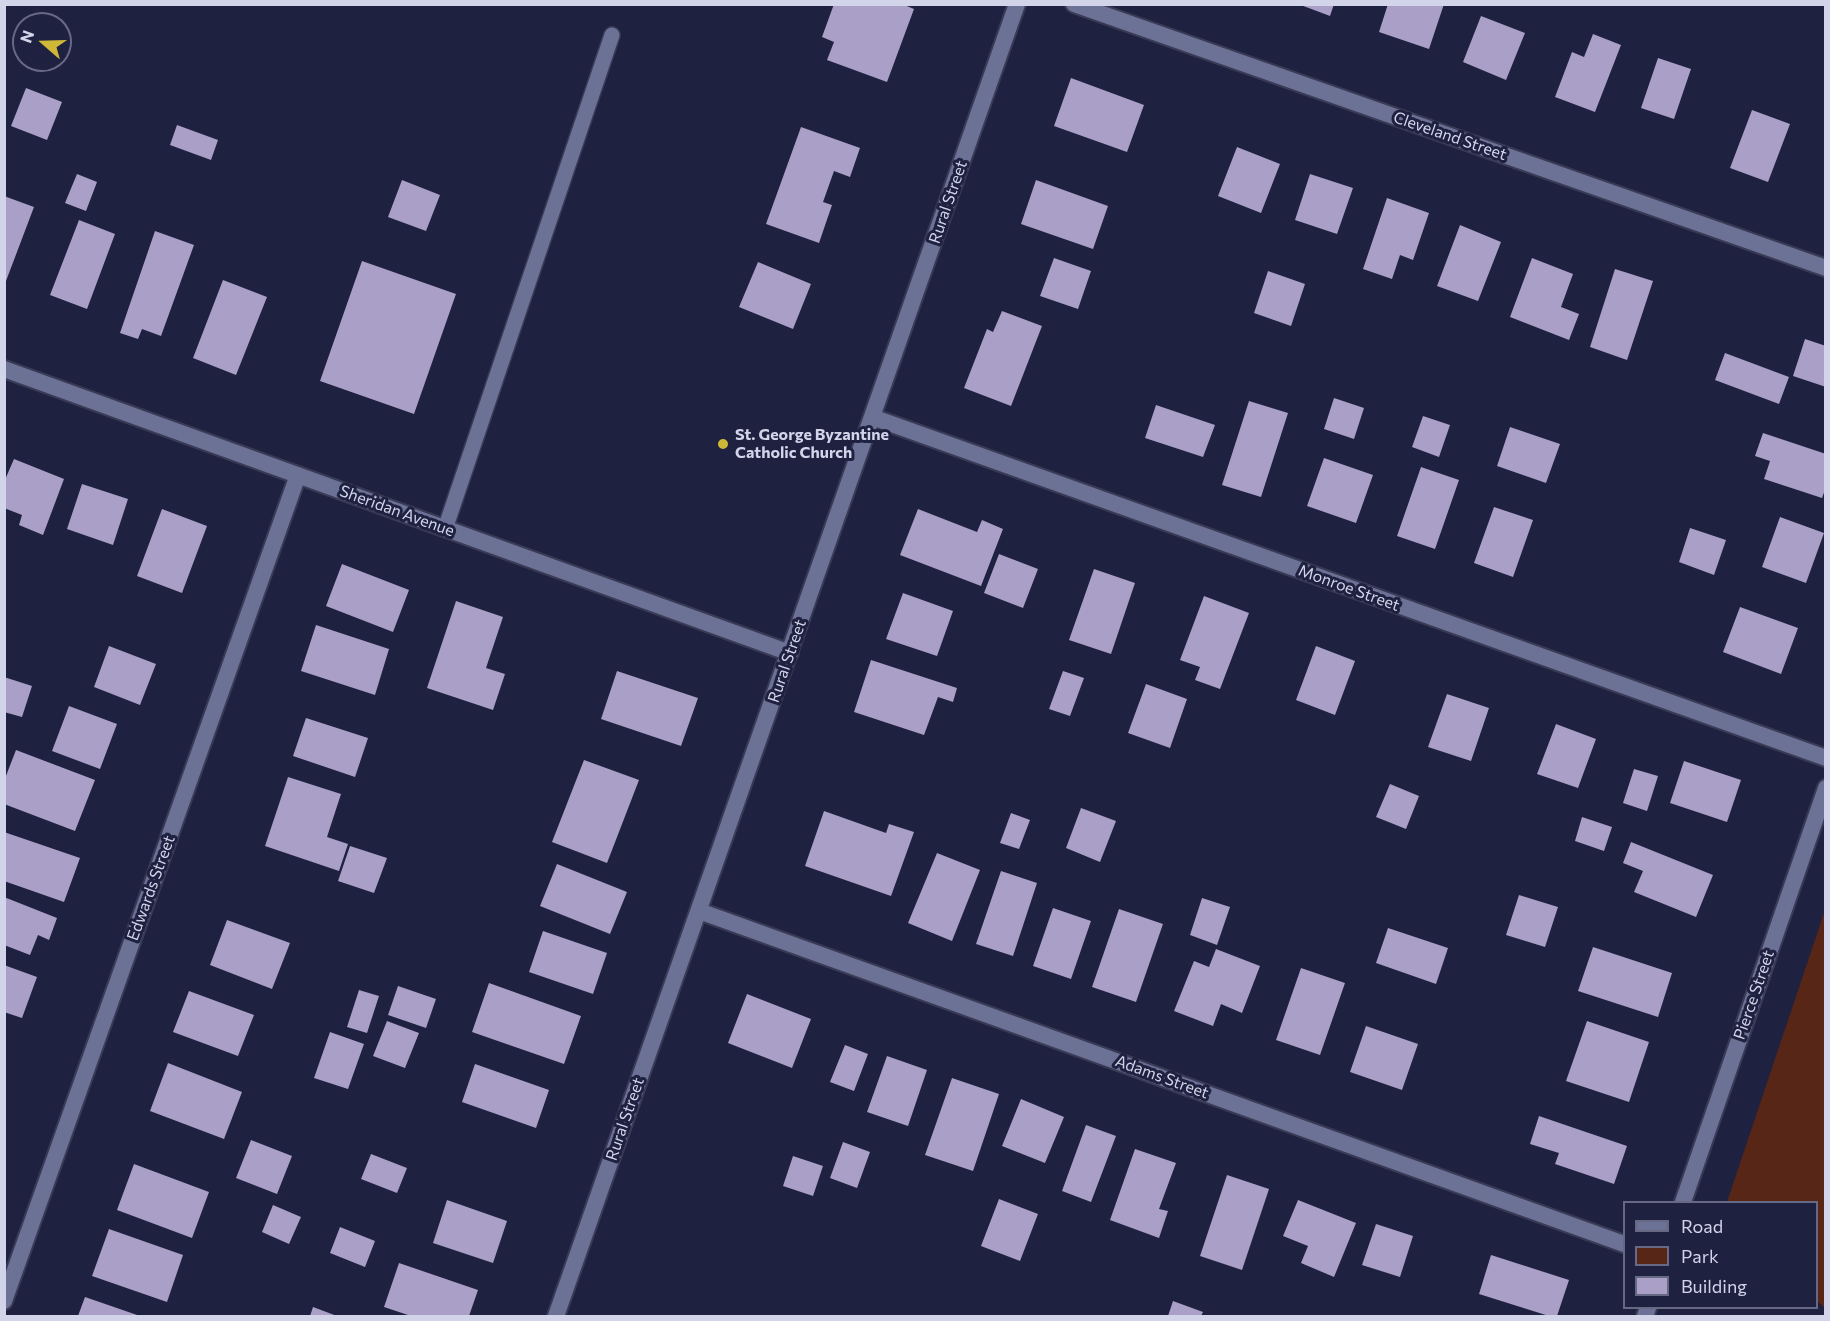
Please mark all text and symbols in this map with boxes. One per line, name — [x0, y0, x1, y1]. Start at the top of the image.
north arrow — [12, 12, 72, 72]
text: N — [16, 27, 37, 45]
street label: Cleveland Street — [1391, 108, 1509, 164]
street label: Rural Street — [925, 158, 971, 246]
place label: St. George Byzantine Catholic Church — [735, 425, 889, 463]
marker: St. George Byzantine Catholic Church — [716, 437, 730, 451]
street label: Sheridan Avenue — [337, 481, 457, 541]
street label: Monroe Street — [1296, 561, 1402, 615]
street label: Rural Street — [764, 617, 810, 705]
street label: Edwards Street — [123, 833, 179, 943]
street label: Pierce Street — [1730, 948, 1778, 1042]
street label: Adams Street — [1113, 1051, 1211, 1103]
street label: Rural Street — [602, 1075, 648, 1163]
legend — [1623, 1201, 1818, 1309]
text: Road — [1681, 1215, 1723, 1237]
text: Park — [1681, 1245, 1719, 1267]
text: Building — [1681, 1275, 1747, 1297]

